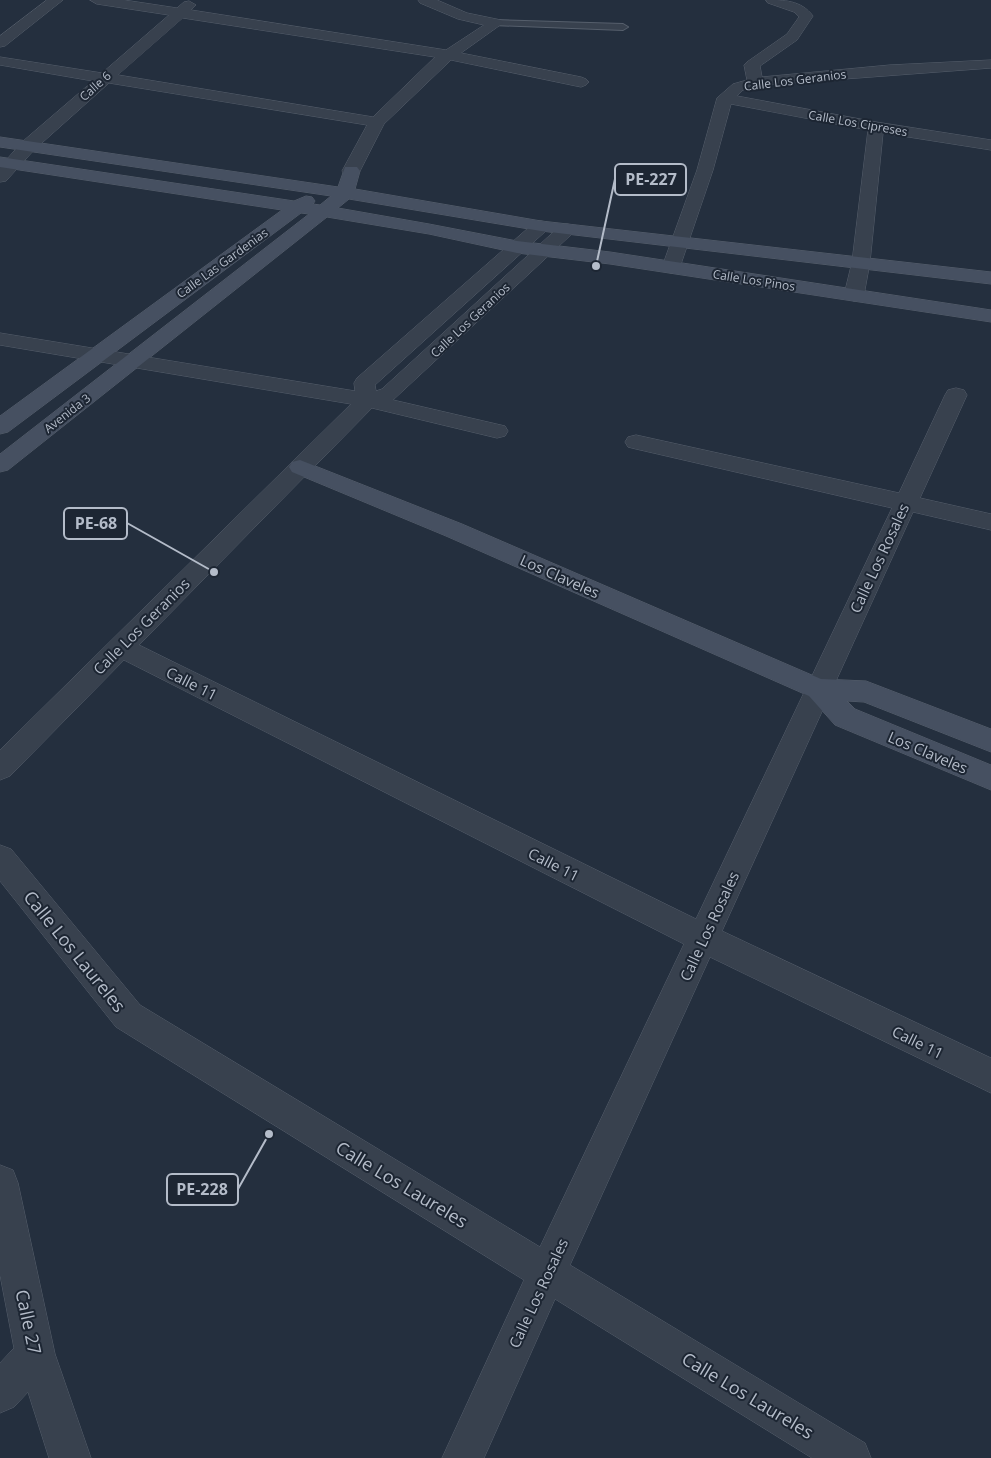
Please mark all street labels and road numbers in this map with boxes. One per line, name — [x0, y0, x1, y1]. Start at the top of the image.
street label: Calle Los Geranios — [743, 65, 847, 95]
street label: Calle 6 — [76, 67, 115, 105]
street label: Calle Los Cipreses — [807, 106, 909, 140]
street label: Calle Las Gardenias — [173, 224, 271, 302]
street label: Calle Los Pinos — [712, 265, 797, 295]
street label: Calle Los Geranios — [427, 279, 514, 361]
street label: Avenida 3 — [40, 389, 94, 437]
street label: Calle Los Rosales — [845, 500, 913, 616]
street label: Los Claveles — [517, 550, 603, 602]
street label: Calle Los Geranios — [88, 573, 194, 679]
street label: Calle 11 — [163, 662, 221, 704]
street label: Los Claveles — [885, 726, 971, 778]
street label: Calle 11 — [525, 843, 583, 885]
street label: Calle Los Rosales — [675, 868, 743, 984]
street label: Calle Los Laureles — [19, 885, 131, 1017]
street label: Calle 11 — [889, 1021, 947, 1063]
street label: Calle Los Laureles — [332, 1135, 472, 1233]
street label: Calle Los Rosales — [504, 1235, 572, 1351]
street label: Calle 27 — [10, 1287, 48, 1357]
street label: Calle Los Laureles — [678, 1346, 818, 1444]

